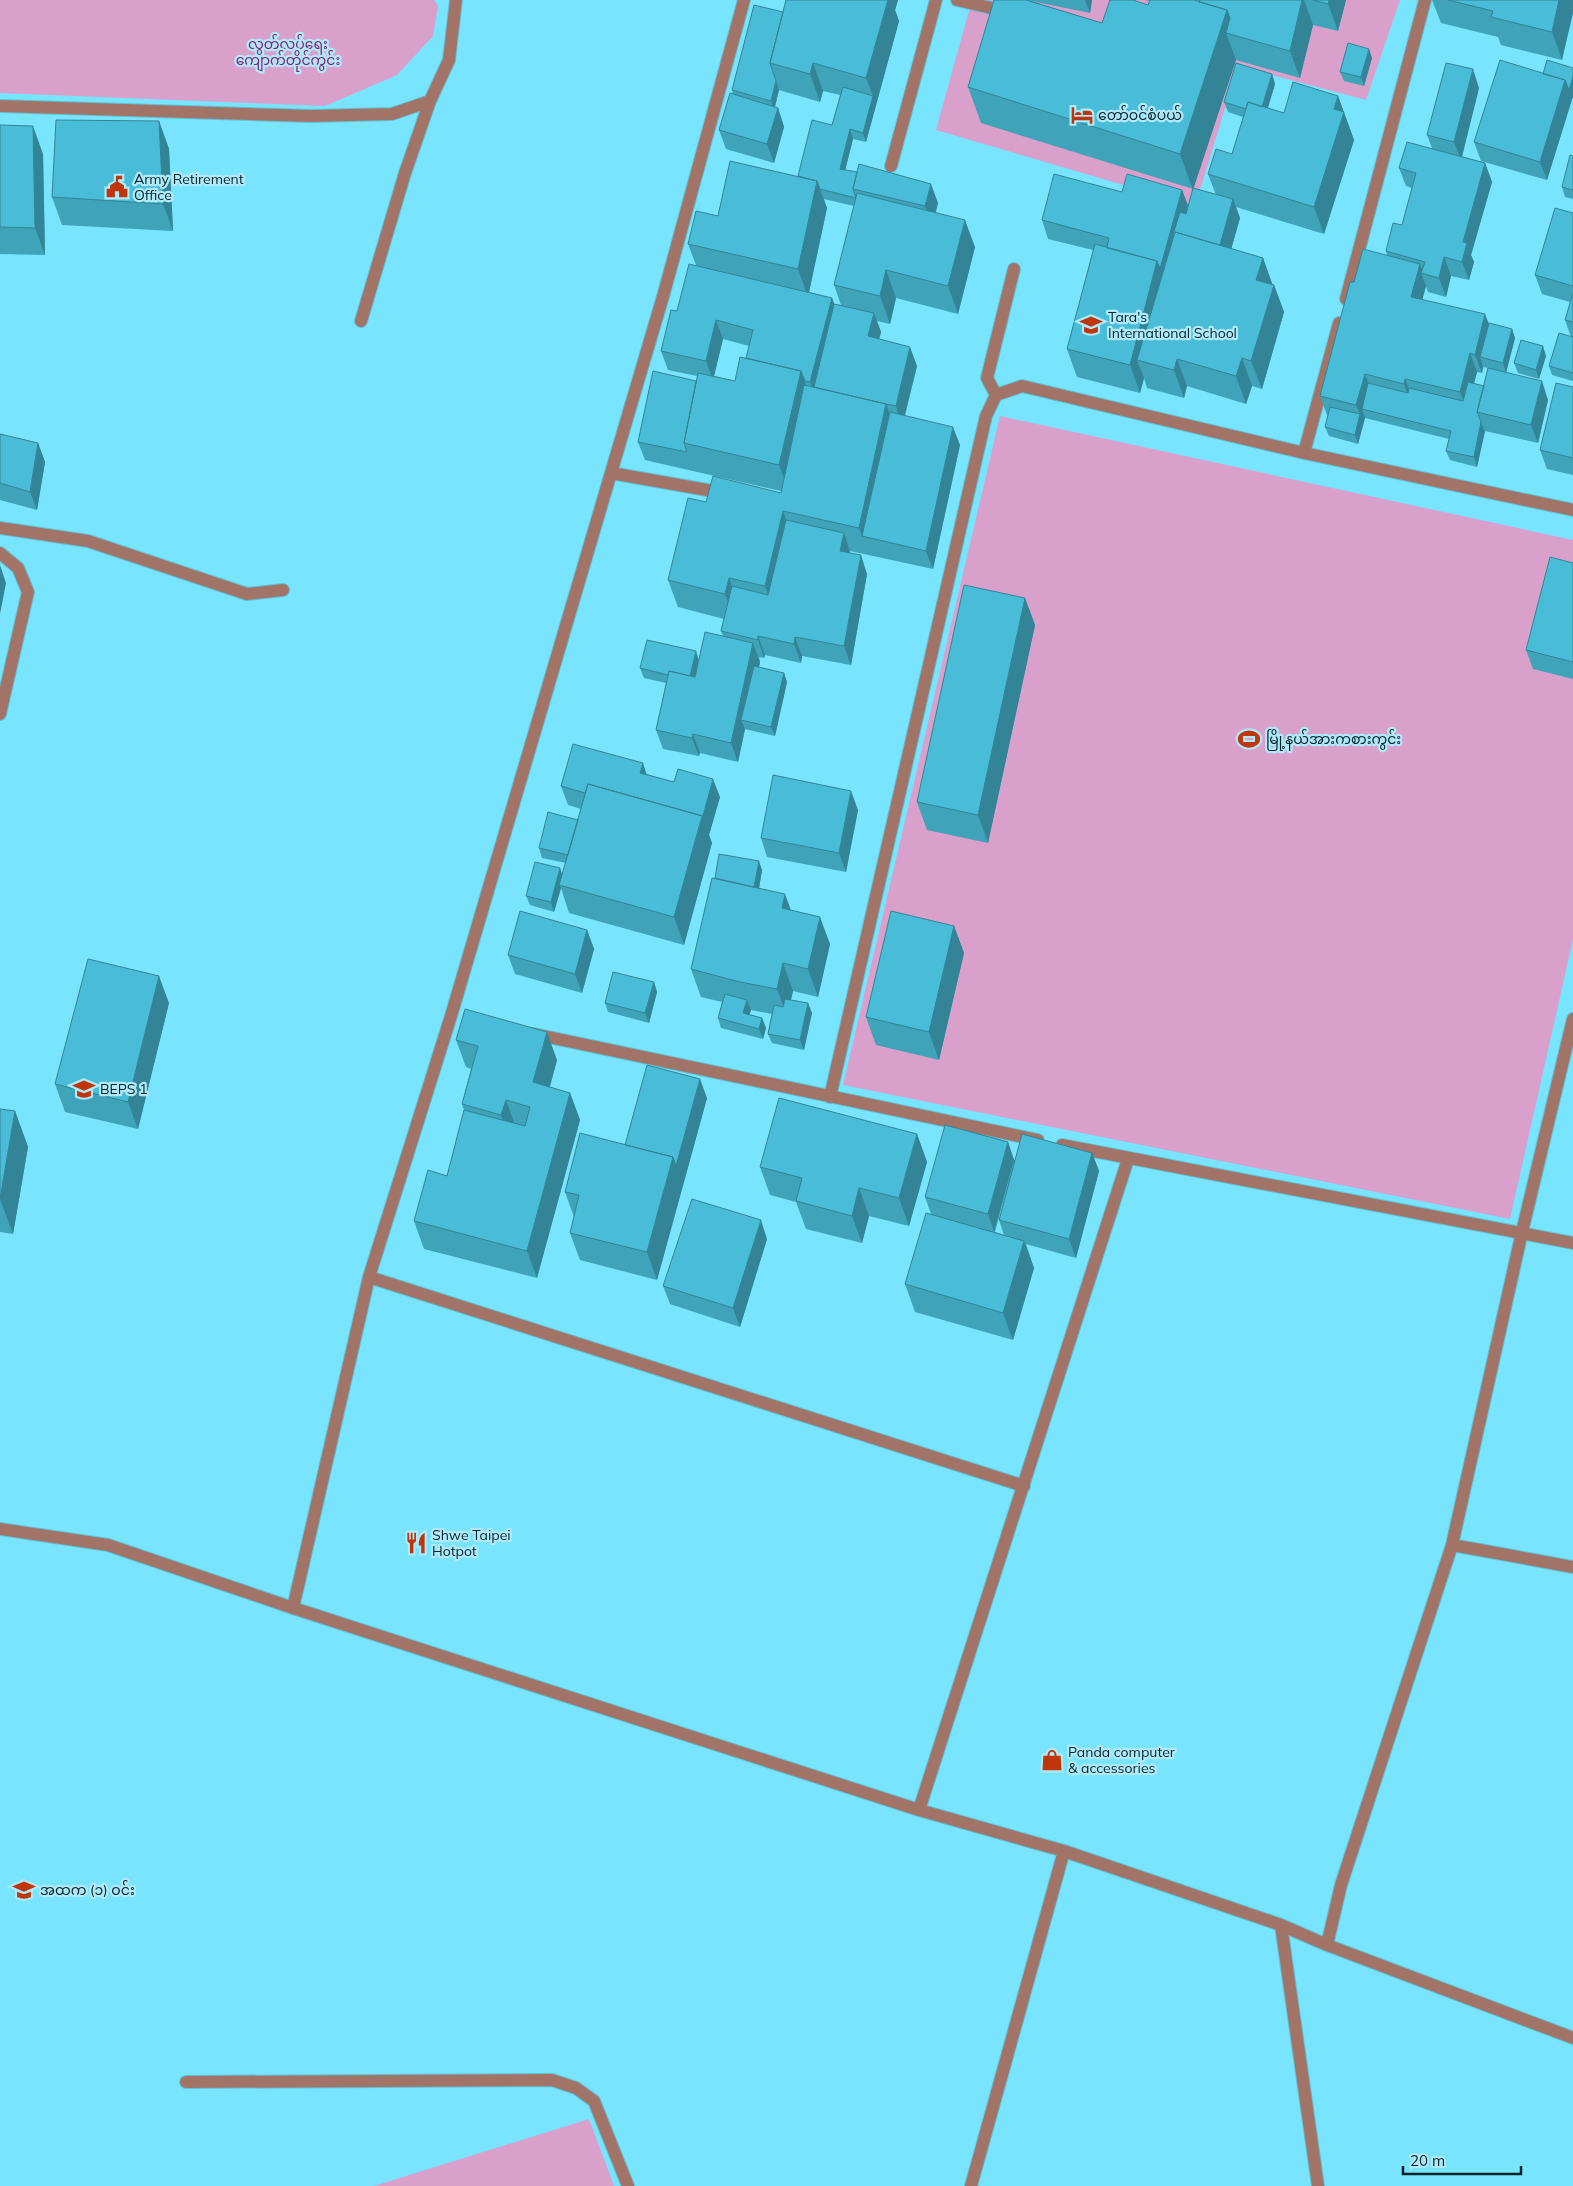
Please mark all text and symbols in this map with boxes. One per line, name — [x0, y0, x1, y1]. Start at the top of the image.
park label: လွတ်လပ်ရေး ကျောက်တိုင်ကွင်း — [236, 34, 340, 72]
hotel icon: တော်ဝင်စံပယ် — [1069, 102, 1095, 128]
place label: တော်ဝင်စံပယ် — [1098, 105, 1182, 124]
place label: Army Retirement Office — [134, 170, 244, 204]
public building icon: Army Retirement Office — [104, 174, 130, 200]
place label: Tara's International School — [1108, 308, 1237, 342]
school or university icon: Tara's International School — [1078, 312, 1104, 338]
sports icon: မြို့နယ်အားကစားကွင်း — [1236, 726, 1262, 752]
place label: မြို့နယ်အားကစားကွင်း — [1266, 729, 1401, 751]
school or university icon: BEPS 1 — [71, 1076, 97, 1102]
place label: BEPS 1 — [100, 1080, 148, 1098]
place label: Shwe Taipei Hotpot — [432, 1526, 511, 1560]
restaurant icon: Shwe Taipei Hotpot — [403, 1530, 429, 1556]
place label: Panda computer & accessories — [1068, 1743, 1176, 1777]
shop icon: Panda computer & accessories — [1039, 1747, 1065, 1773]
school or university icon: အထက (၁) ဝင်း — [11, 1877, 37, 1903]
place label: အထက (၁) ဝင်း — [40, 1880, 135, 1899]
scale bar — [1403, 2144, 1520, 2176]
text: 20 m — [1410, 2151, 1445, 2170]

